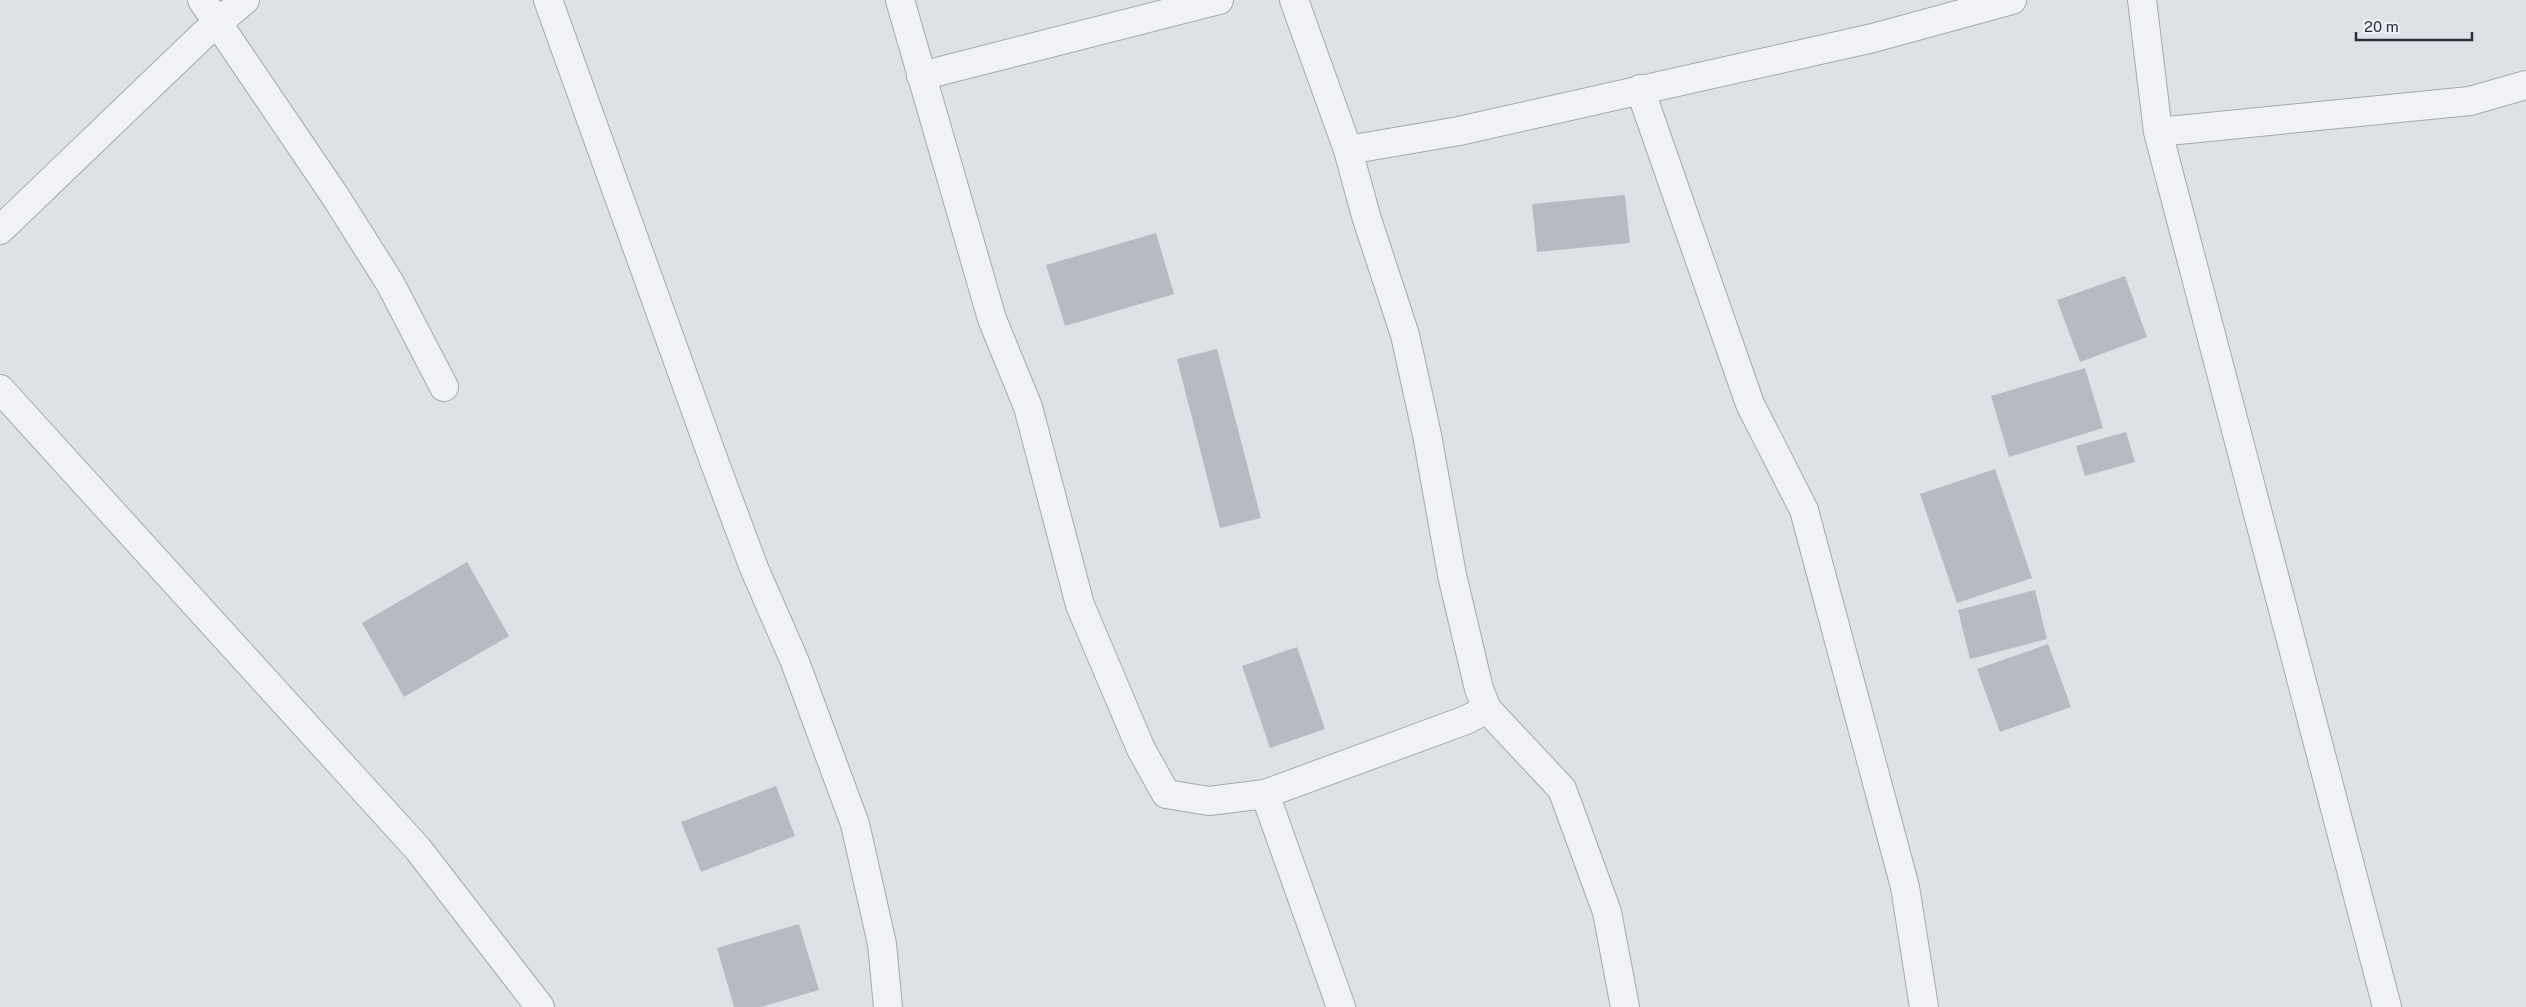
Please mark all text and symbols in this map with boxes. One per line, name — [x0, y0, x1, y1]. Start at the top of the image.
scale bar — [2356, 10, 2472, 42]
text: 20 m — [2364, 18, 2399, 35]

